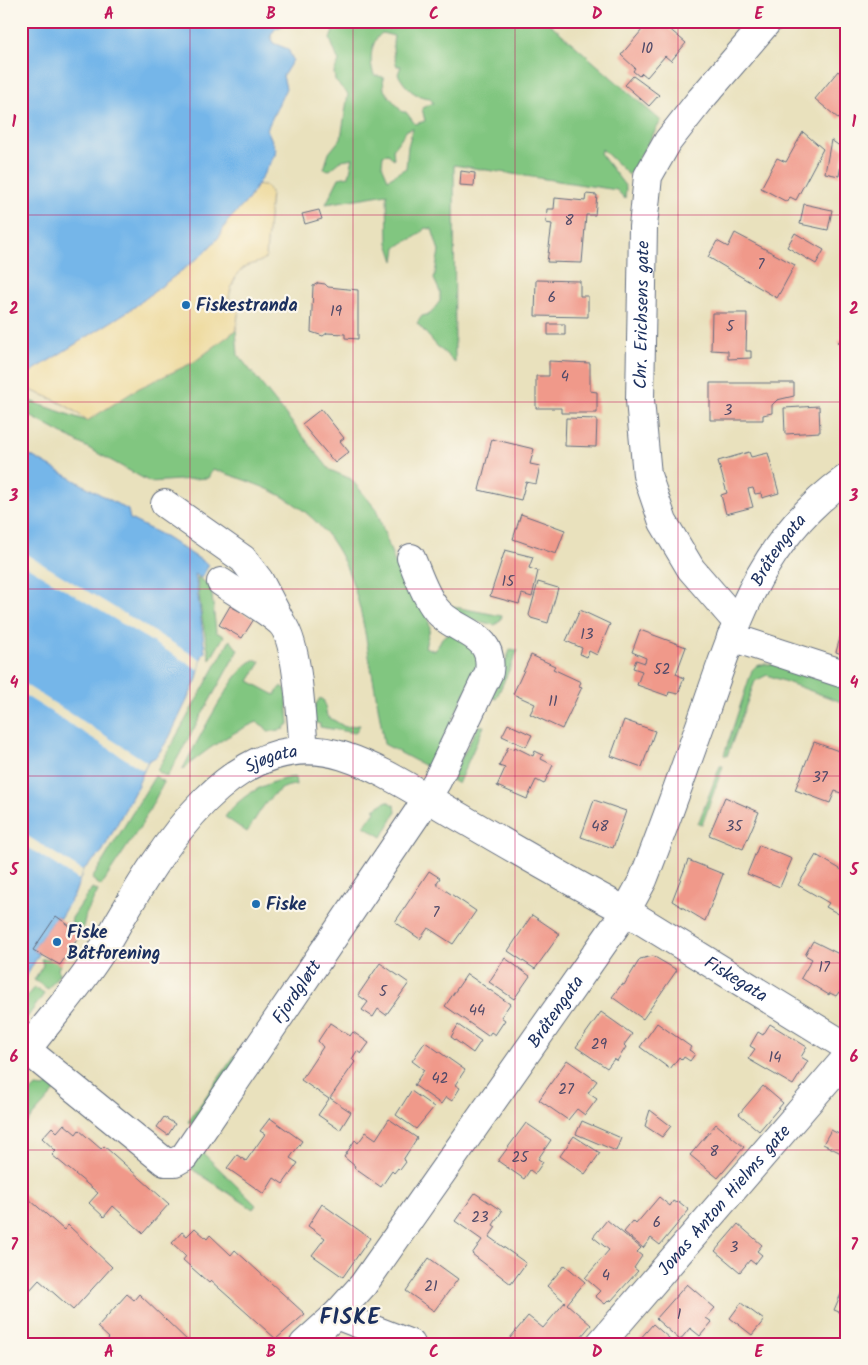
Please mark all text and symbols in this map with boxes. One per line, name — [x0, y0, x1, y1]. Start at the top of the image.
text: A — [104, 2, 114, 27]
text: B — [266, 2, 276, 27]
text: C — [429, 2, 439, 27]
text: D — [592, 2, 603, 27]
text: E — [755, 2, 765, 27]
house number: 10 — [641, 37, 654, 61]
text: 1 — [12, 110, 17, 135]
text: 1 — [852, 110, 857, 135]
house number: 8 — [564, 209, 574, 233]
street label: Chr. Erichsens gate — [627, 240, 659, 390]
house number: 7 — [758, 253, 766, 277]
house number: 6 — [548, 286, 556, 310]
place label: Fiskestranda — [196, 292, 298, 321]
text: 2 — [9, 297, 19, 322]
text: 2 — [849, 297, 859, 322]
marker: Fiskestranda — [180, 299, 192, 311]
house number: 19 — [330, 300, 343, 324]
house number: 5 — [726, 315, 735, 339]
house number: 4 — [561, 365, 569, 389]
house number: 3 — [724, 399, 733, 423]
text: 3 — [9, 484, 19, 509]
text: 3 — [849, 484, 859, 509]
street label: Bråtengata — [744, 508, 814, 592]
house number: 15 — [502, 570, 515, 594]
house number: 13 — [580, 623, 594, 647]
house number: 52 — [654, 658, 670, 682]
text: 4 — [10, 671, 19, 696]
text: 4 — [850, 671, 859, 696]
house number: 11 — [548, 690, 558, 714]
street label: Sjøgata — [240, 738, 299, 782]
house number: 37 — [812, 766, 829, 790]
house number: 48 — [591, 815, 610, 839]
house number: 35 — [726, 815, 743, 839]
text: 5 — [9, 858, 20, 883]
text: 5 — [849, 858, 860, 883]
place label: Fiske — [266, 891, 307, 920]
marker: Fiske — [250, 898, 262, 910]
house number: 7 — [433, 901, 441, 925]
place label: Fiske Båtforening — [67, 919, 160, 969]
marker: Fiske Båtforening — [51, 936, 63, 948]
street label: Fiskegata — [698, 949, 773, 1011]
street label: Fjordgløtt — [265, 954, 330, 1030]
house number: 17 — [818, 956, 831, 980]
street label: Bråtengata — [521, 970, 592, 1055]
house number: 5 — [379, 980, 388, 1004]
house number: 44 — [469, 999, 485, 1023]
house number: 29 — [591, 1033, 608, 1057]
text: 6 — [10, 1045, 19, 1070]
text: 6 — [850, 1045, 859, 1070]
house number: 14 — [769, 1046, 781, 1070]
house number: 42 — [432, 1067, 448, 1091]
house number: 27 — [558, 1078, 575, 1102]
street label: Jonas Anton Hielms gate — [651, 1119, 799, 1283]
house number: 8 — [709, 1140, 719, 1164]
house number: 25 — [512, 1146, 529, 1170]
house number: 23 — [471, 1206, 489, 1230]
house number: 6 — [653, 1211, 661, 1235]
text: 7 — [10, 1233, 18, 1258]
text: 7 — [850, 1233, 858, 1258]
house number: 3 — [730, 1236, 739, 1260]
house number: 4 — [602, 1264, 610, 1288]
house number: 21 — [424, 1275, 438, 1299]
district label: FISKE — [319, 1301, 381, 1336]
house number: 1 — [677, 1303, 682, 1327]
text: A — [104, 1340, 114, 1365]
text: B — [266, 1340, 276, 1365]
text: C — [429, 1340, 439, 1365]
text: D — [592, 1340, 603, 1365]
text: E — [755, 1340, 765, 1365]

